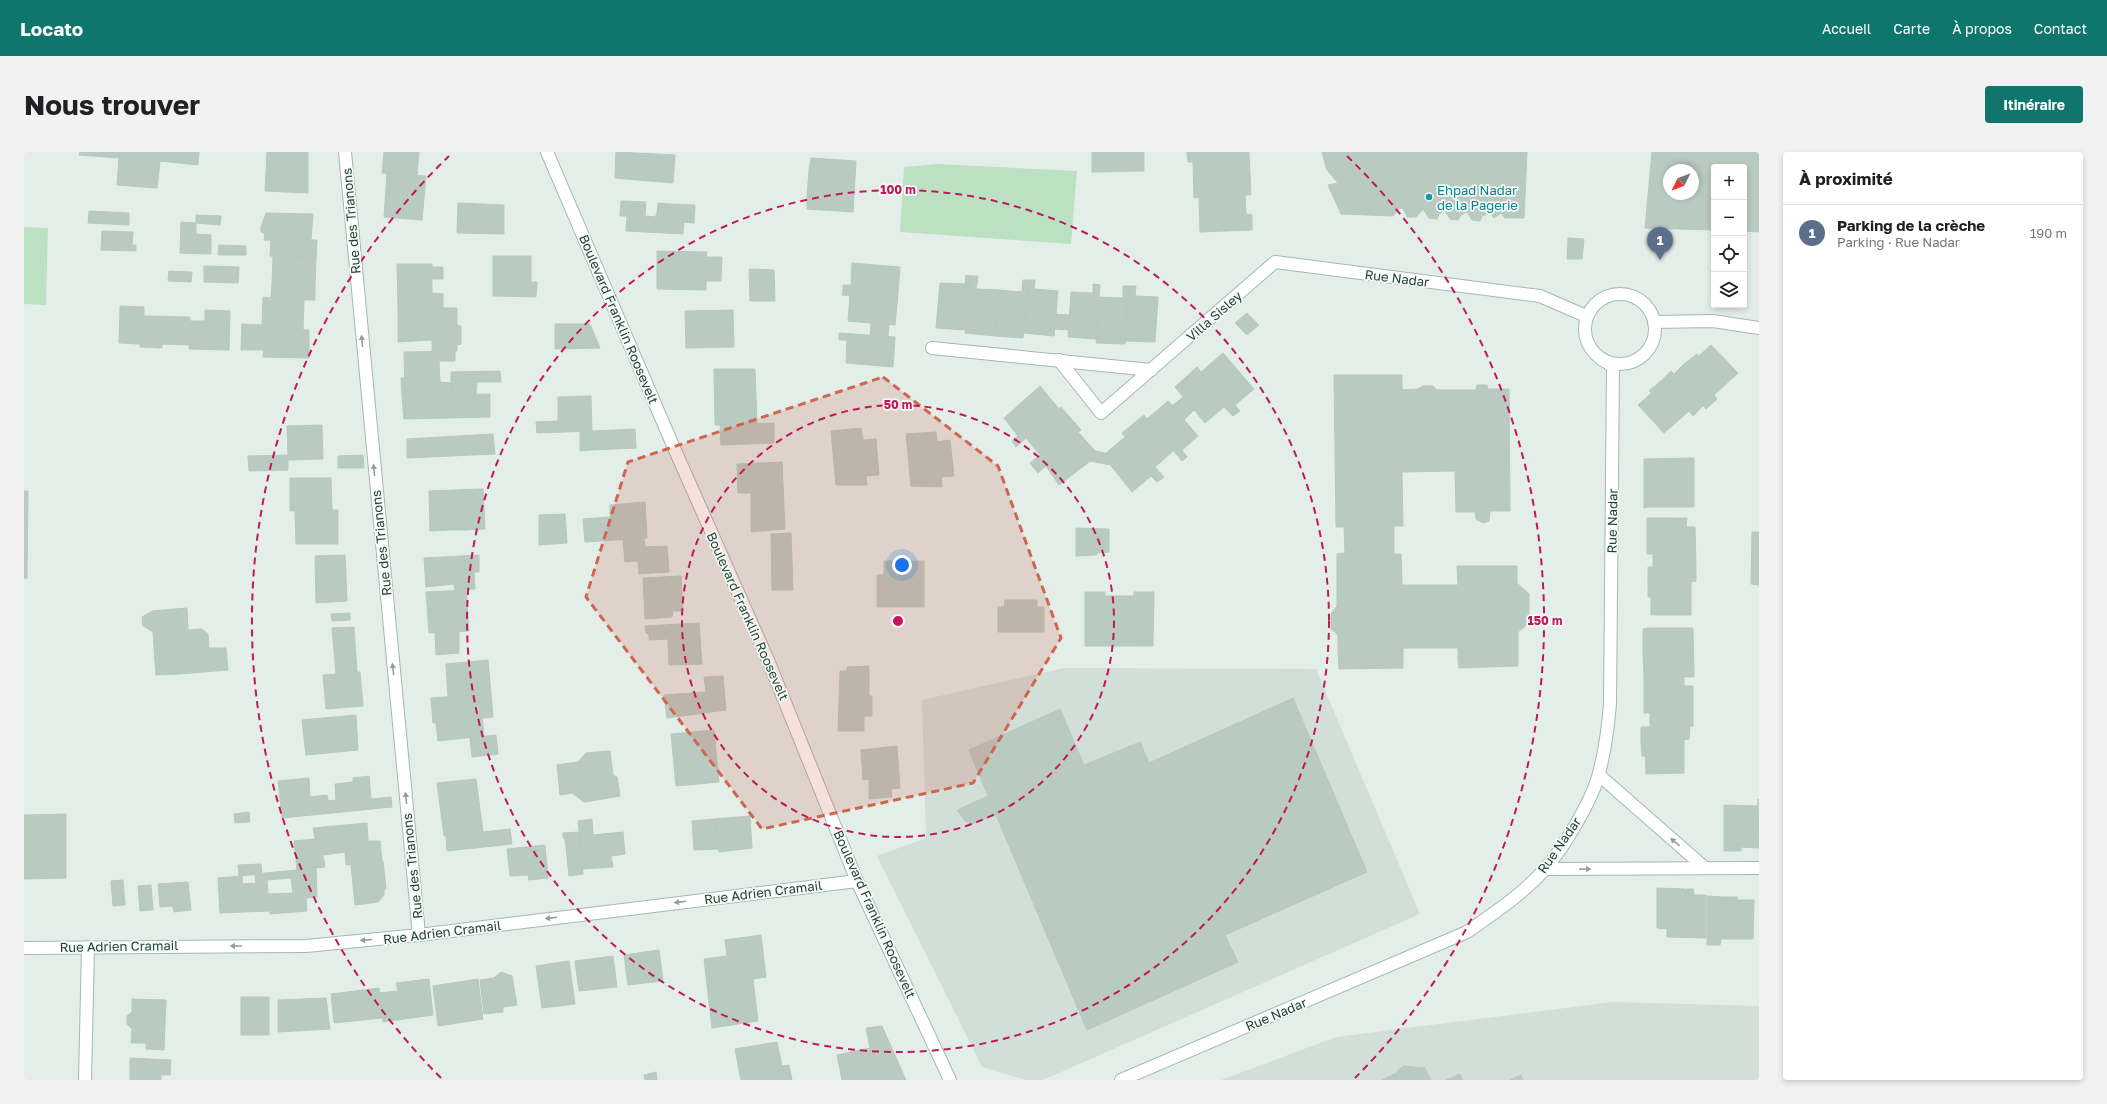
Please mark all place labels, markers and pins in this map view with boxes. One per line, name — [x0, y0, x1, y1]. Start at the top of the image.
place label: Ehpad Nadar de la Pagerie — [1437, 182, 1518, 213]
marker: Ehpad Nadar de la Pagerie — [1424, 192, 1434, 202]
pin: 1 — [1647, 227, 1673, 260]
centre of rings — [891, 614, 905, 628]

